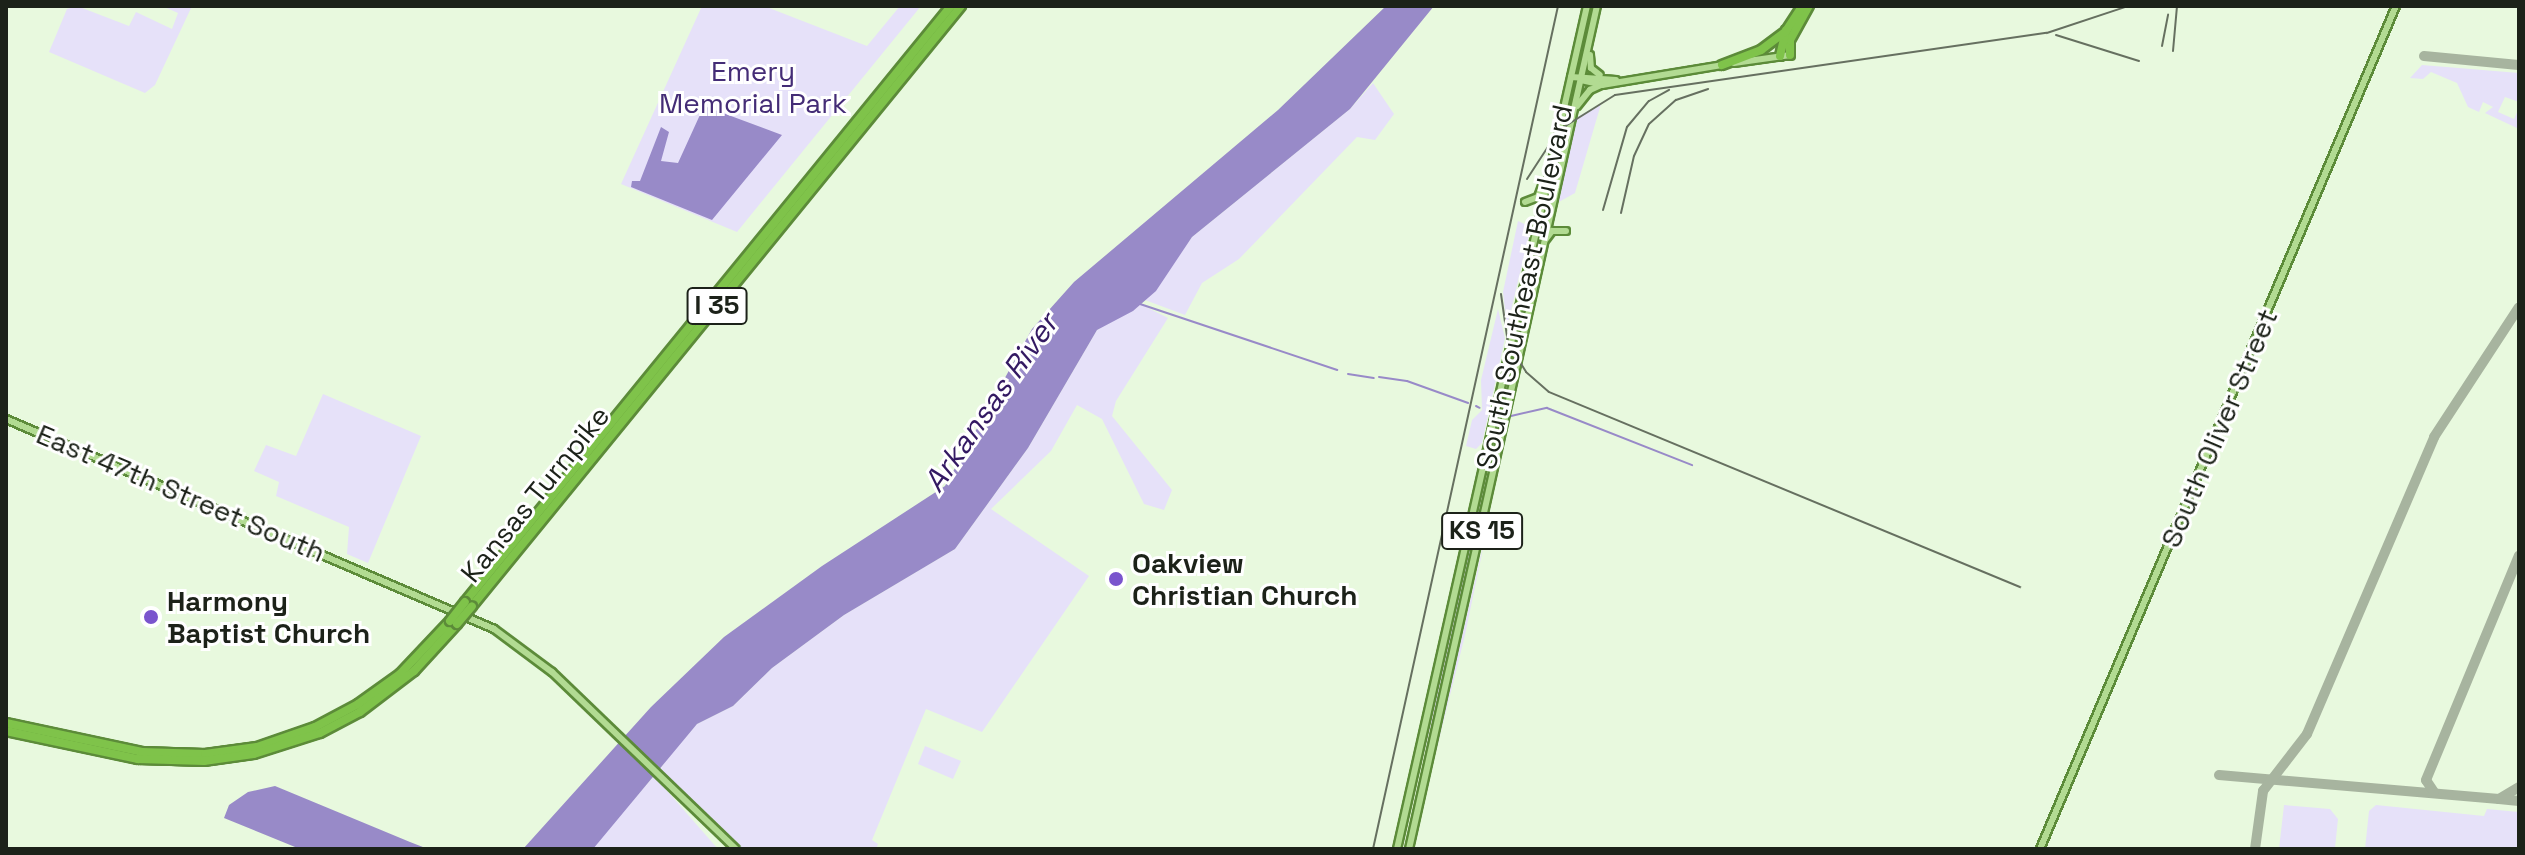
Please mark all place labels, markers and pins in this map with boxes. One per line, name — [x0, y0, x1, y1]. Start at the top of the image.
place label: Oakview Christian Church — [1132, 546, 1358, 612]
marker: Oakview Christian Church — [1107, 570, 1125, 588]
place label: Harmony Baptist Church — [167, 584, 370, 650]
marker: Harmony Baptist Church — [142, 608, 160, 626]

